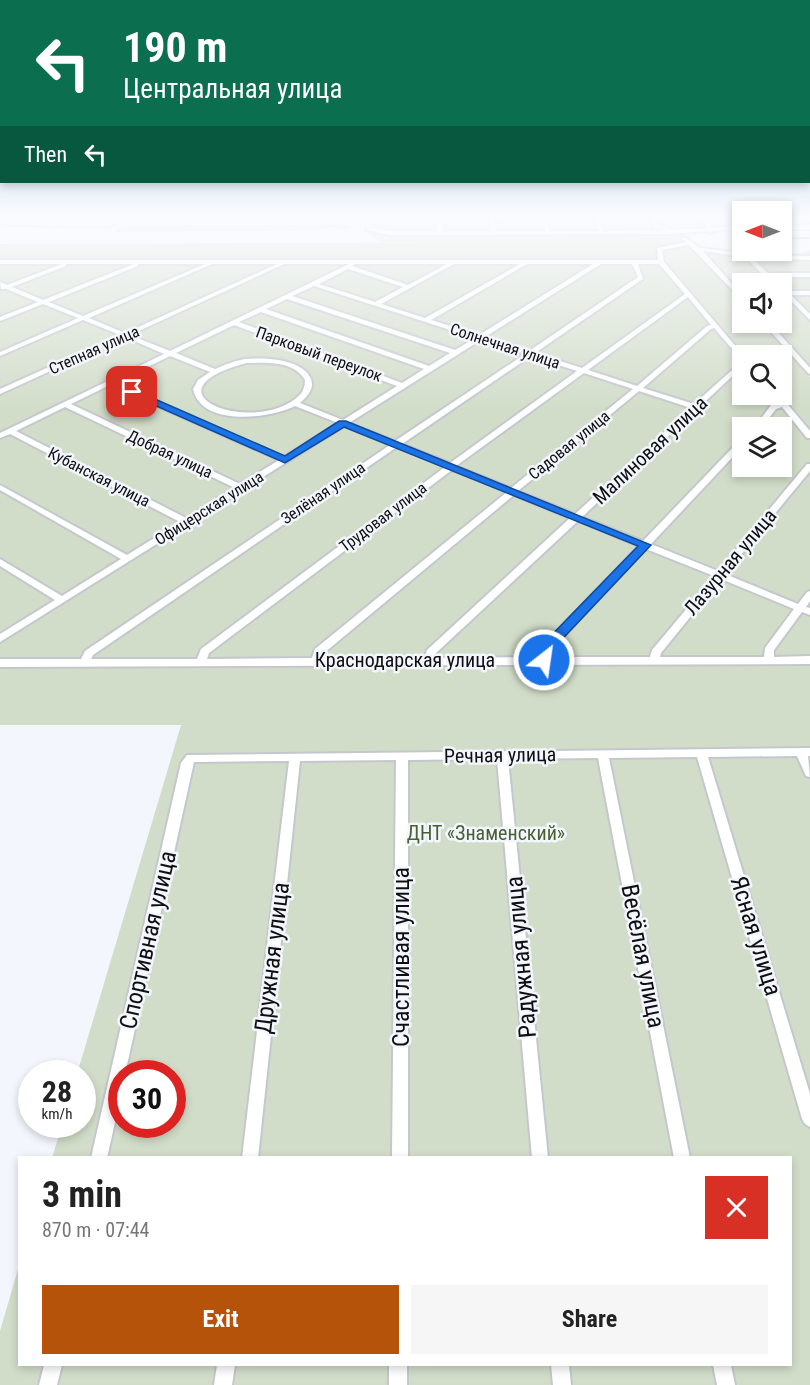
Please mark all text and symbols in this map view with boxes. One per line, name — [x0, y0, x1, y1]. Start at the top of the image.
text: 190 m — [123, 23, 228, 72]
icon: left — [24, 24, 102, 102]
text: Центральная улица — [123, 73, 342, 105]
icon: left — [79, 138, 112, 171]
text: Then — [24, 142, 67, 167]
north arrow — [732, 201, 792, 261]
map controls — [732, 201, 792, 477]
button: sound — [732, 273, 792, 333]
street label: Солнечная улица — [448, 319, 562, 373]
street label: Степная улица — [46, 322, 142, 378]
street label: Парковый переулок — [253, 322, 385, 386]
button: search — [732, 345, 792, 405]
pin — [106, 366, 157, 417]
icon: arrive — [115, 375, 148, 408]
street label: Малиновая улица — [588, 391, 712, 509]
street label: Садовая улица — [524, 406, 614, 484]
button: layers — [732, 417, 792, 477]
street label: Добрая улица — [124, 426, 216, 482]
street label: Кубанская улица — [45, 443, 153, 511]
street label: Зелёная улица — [277, 458, 369, 528]
street label: Офицерская улица — [151, 467, 267, 549]
street label: Трудовая улица — [336, 478, 430, 556]
street label: Лазурная улица — [679, 504, 781, 620]
position arrow — [512, 628, 576, 692]
street label: Краснодарская улица — [315, 648, 495, 672]
street label: Речная улица — [444, 742, 556, 768]
park label: ДНТ «Знаменский» — [407, 821, 565, 845]
street label: Спортивная улица — [114, 848, 182, 1032]
street label: Счастливая улица — [387, 867, 415, 1047]
street label: Ясная улица — [725, 873, 787, 999]
street label: Радужная улица — [500, 875, 542, 1039]
street label: Дружная улица — [249, 881, 295, 1035]
street label: Весёлая улица — [615, 882, 671, 1030]
speed limit sign: 30 — [108, 1060, 186, 1138]
text: 28 — [42, 1074, 72, 1109]
text: km/h — [42, 1105, 72, 1123]
text: 3 min — [42, 1174, 122, 1216]
button: close — [705, 1176, 768, 1239]
text: 870 m · 07:44 — [42, 1218, 149, 1242]
button: Exit — [42, 1285, 399, 1354]
button: Share — [411, 1285, 768, 1354]

